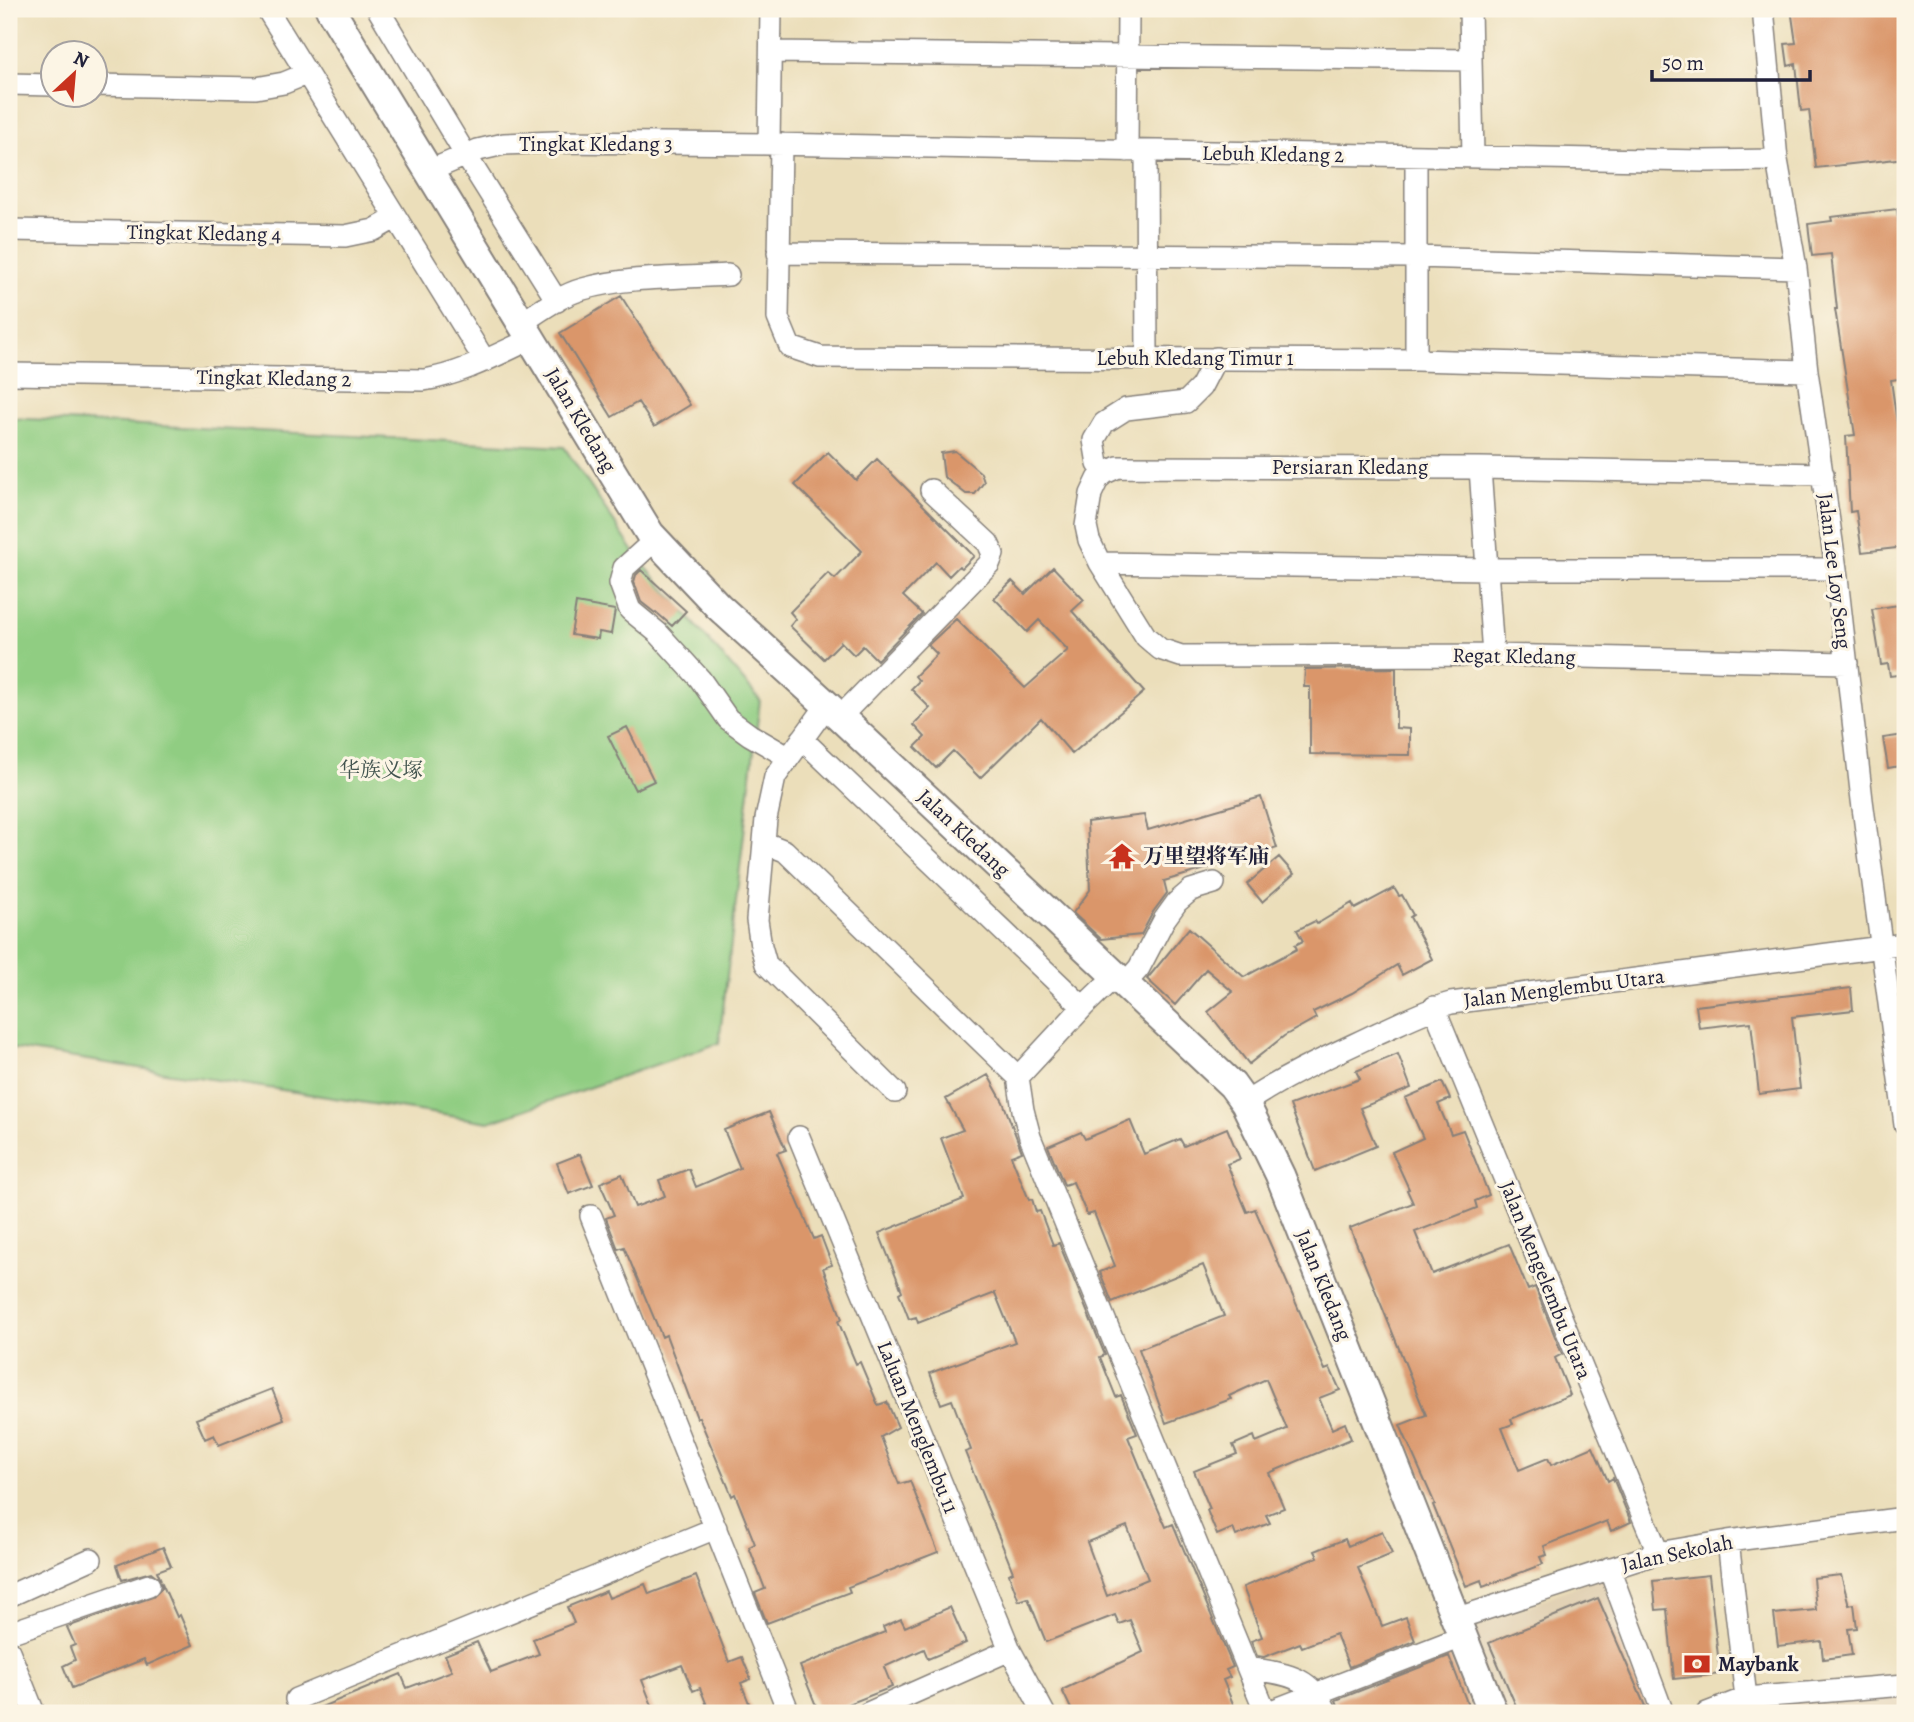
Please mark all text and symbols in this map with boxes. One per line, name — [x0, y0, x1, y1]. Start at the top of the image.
north arrow — [38, 38, 108, 108]
scale bar — [1652, 38, 1809, 82]
text: N — [69, 45, 93, 74]
text: 50 m — [1662, 49, 1704, 77]
street label: Tingkat Kledang 3 — [519, 130, 673, 158]
street label: Lebuh Kledang 2 — [1202, 139, 1344, 169]
street label: Tingkat Kledang 4 — [127, 218, 281, 248]
street label: Lebuh Kledang Timur 1 — [1096, 344, 1294, 372]
street label: Jalan Kledang — [539, 362, 623, 478]
street label: Tingkat Kledang 2 — [196, 363, 352, 393]
street label: Persiaran Kledang — [1272, 453, 1429, 481]
street label: Jalan Lee Loy Seng — [1812, 492, 1858, 651]
street label: Regat Kledang — [1452, 641, 1576, 671]
park label: 华族义塚 — [339, 756, 423, 784]
street label: Jalan Kledang — [912, 783, 1017, 884]
temple icon: 万里望将军庙 — [1107, 841, 1137, 871]
place label: 万里望将军庙 — [1143, 842, 1269, 870]
street label: Jalan Menglembu Utara — [1462, 962, 1666, 1014]
street label: Jalan Mengelembu Utara — [1493, 1177, 1599, 1384]
street label: Jalan Kledang — [1289, 1225, 1359, 1345]
street label: Laluan Menglembu 11 — [871, 1337, 965, 1517]
street label: Jalan Sekolah — [1619, 1528, 1735, 1578]
bank icon: Maybank — [1682, 1649, 1712, 1679]
place label: Maybank — [1718, 1650, 1799, 1678]

